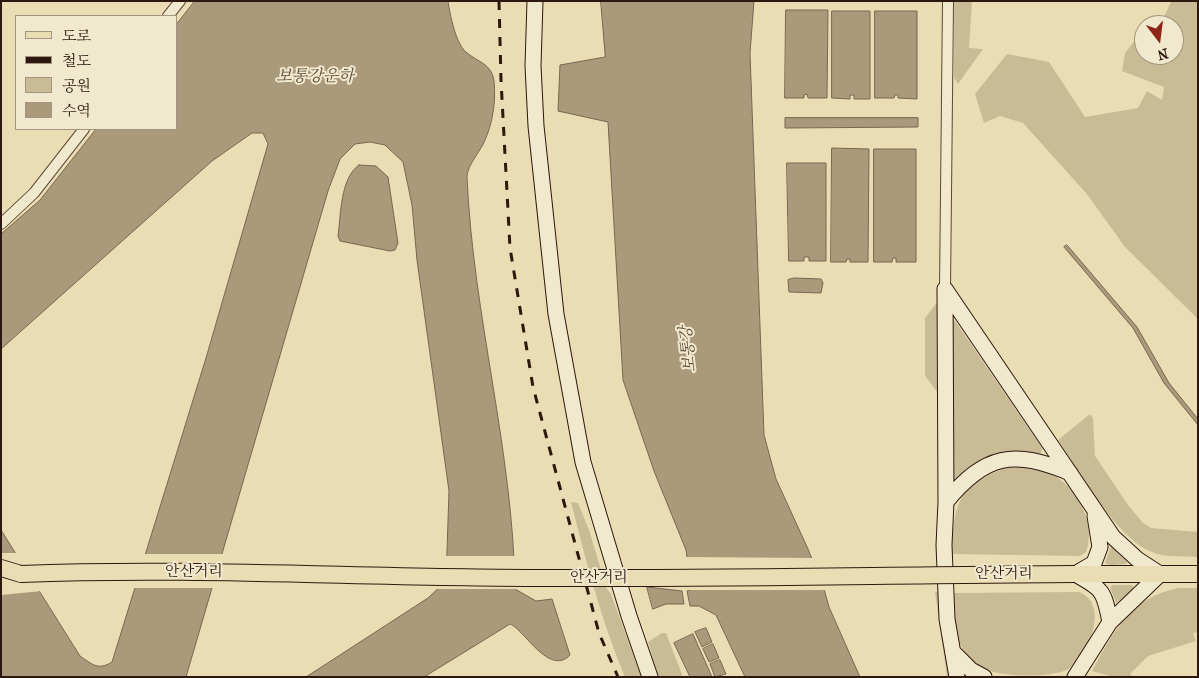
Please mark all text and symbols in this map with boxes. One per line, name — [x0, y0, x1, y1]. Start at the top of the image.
legend — [15, 15, 178, 130]
north arrow — [1134, 15, 1184, 65]
text: 도로 — [62, 27, 91, 45]
text: N — [1155, 44, 1170, 64]
text: 철도 — [62, 52, 91, 70]
water label: 보통강운하 — [276, 67, 354, 87]
text: 공원 — [62, 77, 91, 95]
text: 수역 — [62, 102, 91, 120]
water label: 보통강 — [677, 325, 701, 373]
street label: 안산거리 — [165, 563, 223, 581]
street label: 안산거리 — [975, 565, 1033, 583]
street label: 안산거리 — [570, 569, 628, 587]

